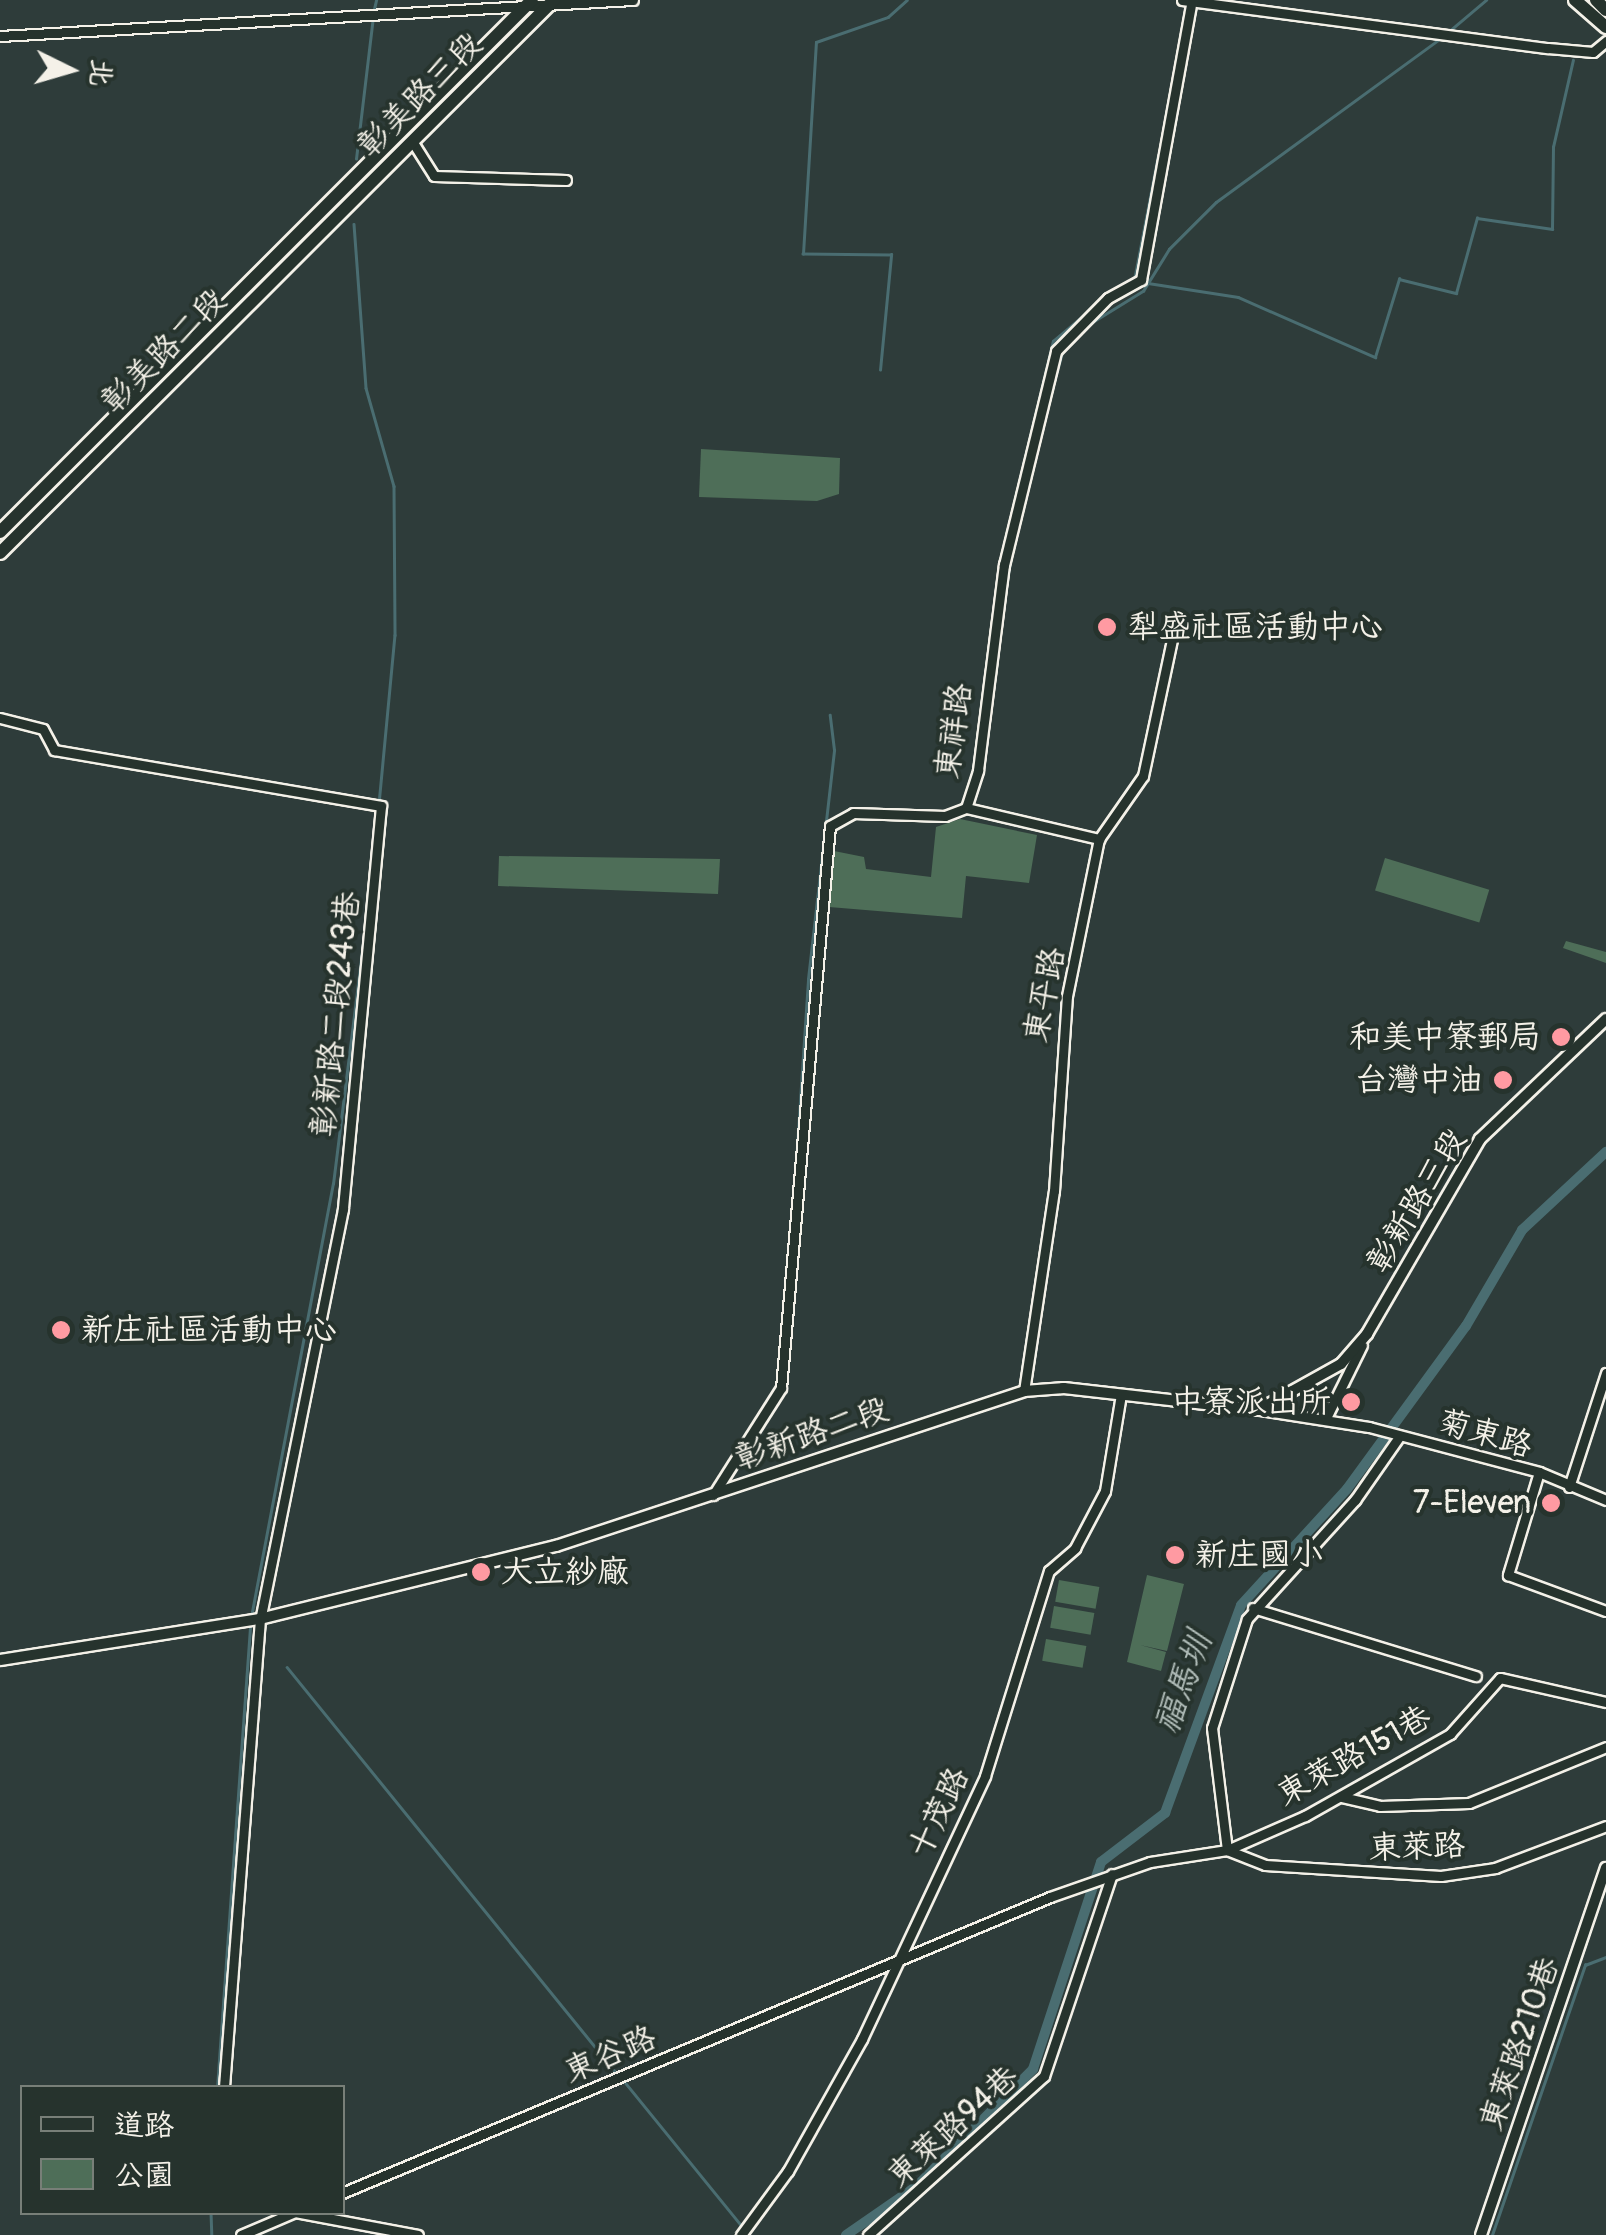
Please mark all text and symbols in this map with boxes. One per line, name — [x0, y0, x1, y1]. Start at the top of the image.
north arrow — [20, 20, 120, 120]
street label: 彰美路三段 — [350, 25, 490, 165]
text: 北 — [82, 57, 119, 88]
street label: 彰美路二段 — [94, 281, 234, 421]
place label: 犁盛社區活動中心 — [1127, 608, 1383, 646]
marker: 犁盛社區活動中心 — [1096, 616, 1118, 638]
street label: 東祥路 — [928, 681, 980, 781]
street label: 彰新路二段243巷 — [304, 890, 368, 1138]
street label: 東平路 — [1017, 944, 1073, 1046]
place label: 和美中寮郵局 — [1349, 1018, 1541, 1056]
marker: 和美中寮郵局 — [1550, 1026, 1572, 1048]
place label: 台灣中油 — [1355, 1061, 1483, 1099]
marker: 台灣中油 — [1492, 1069, 1514, 1091]
street label: 彰新路三段 — [1359, 1123, 1475, 1279]
place label: 新庄社區活動中心 — [81, 1311, 337, 1349]
marker: 新庄社區活動中心 — [50, 1319, 72, 1341]
place label: 中寮派出所 — [1171, 1383, 1331, 1421]
street label: 彰新路二段 — [730, 1390, 894, 1478]
marker: 中寮派出所 — [1340, 1391, 1362, 1413]
street label: 菊東路 — [1434, 1402, 1536, 1466]
place label: 7-Eleven — [1413, 1484, 1531, 1522]
marker: 7-Eleven — [1540, 1492, 1562, 1514]
place label: 新庄國小 — [1195, 1536, 1323, 1574]
marker: 新庄國小 — [1164, 1544, 1186, 1566]
place label: 大立紗廠 — [501, 1553, 629, 1591]
marker: 大立紗廠 — [470, 1561, 492, 1583]
water label: 福馬圳 — [1145, 1626, 1221, 1740]
street label: 東萊路151巷 — [1270, 1698, 1438, 1814]
street label: 十茂路 — [901, 1761, 977, 1865]
street label: 東萊路 — [1368, 1826, 1466, 1868]
street label: 東萊路210巷 — [1473, 1953, 1567, 2135]
street label: 東谷路 — [558, 2019, 662, 2091]
street label: 東萊路94巷 — [880, 2058, 1026, 2196]
legend — [20, 2085, 345, 2215]
text: 道路 — [114, 2107, 174, 2144]
text: 公園 — [114, 2157, 174, 2194]

